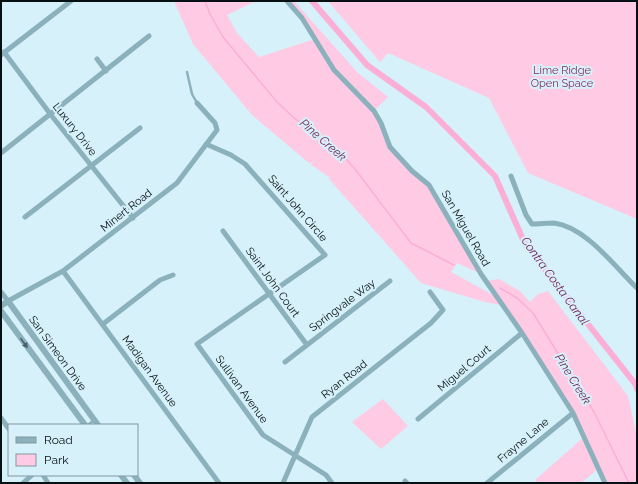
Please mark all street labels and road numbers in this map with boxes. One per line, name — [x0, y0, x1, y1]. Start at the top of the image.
street label: Luxury Drive — [50, 100, 100, 159]
street label: Saint John Circle — [265, 172, 330, 245]
street label: Minert Road — [98, 186, 155, 234]
street label: San Miguel Road — [439, 188, 493, 269]
street label: Saint John Court — [243, 245, 302, 320]
street label: Springvale Way — [307, 276, 378, 334]
street label: San Simeon Drive — [26, 313, 89, 394]
street label: Madigan Avenue — [119, 333, 180, 410]
street label: Miguel Court — [435, 342, 494, 394]
street label: Sullivan Avenue — [213, 353, 271, 426]
street label: Ryan Road — [319, 357, 370, 401]
street label: Frayne Lane — [495, 415, 552, 465]

